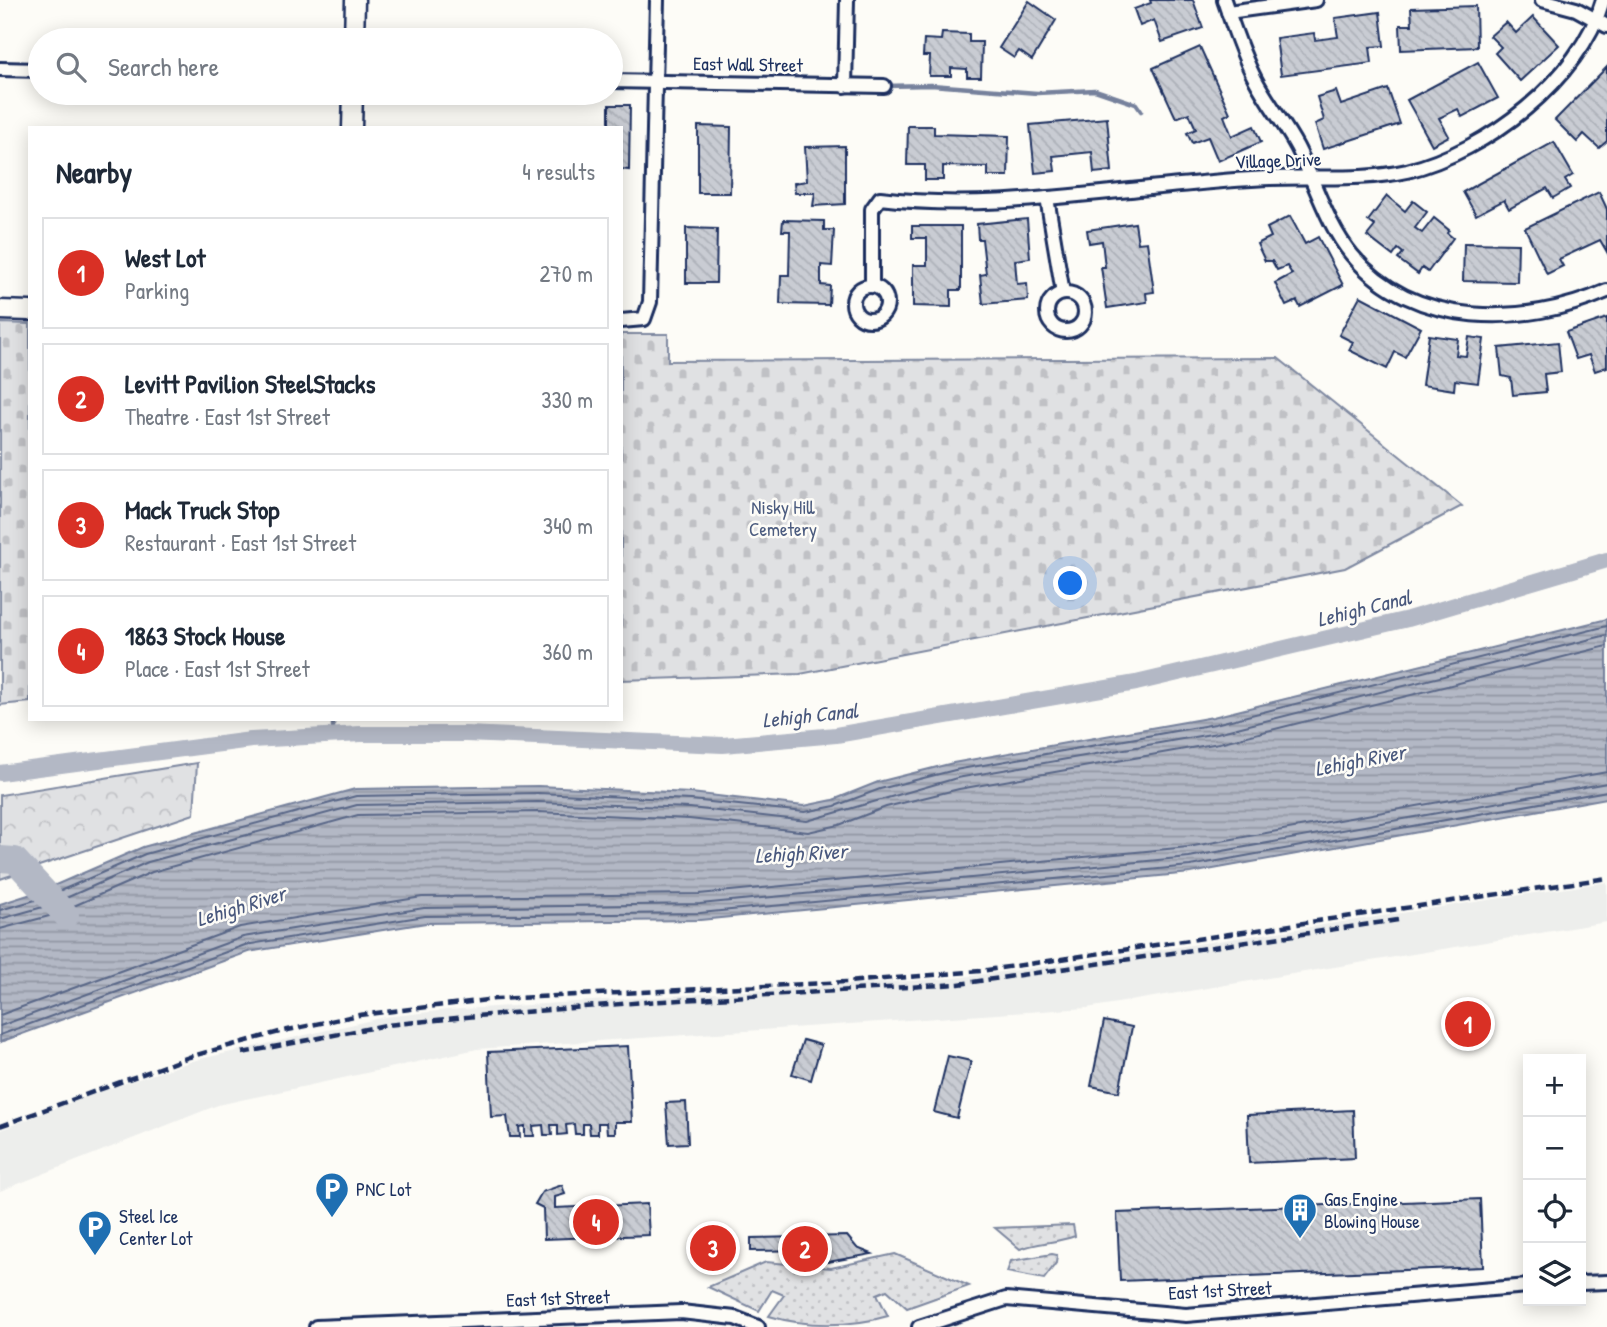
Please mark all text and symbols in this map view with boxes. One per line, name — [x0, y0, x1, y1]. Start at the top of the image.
search box — [28, 28, 623, 105]
icon: search — [52, 48, 90, 86]
text: Search here — [108, 49, 219, 84]
street label: East Wall Street — [693, 50, 804, 78]
street label: Village Drive — [1234, 145, 1322, 175]
text: Nearby — [56, 152, 132, 192]
text: 4 results — [522, 156, 595, 187]
text: West Lot — [125, 240, 205, 275]
text: 1 — [77, 258, 85, 289]
text: 270 m — [540, 258, 593, 289]
text: Parking — [125, 275, 189, 306]
text: Levitt Pavilion SteelStacks — [125, 366, 375, 401]
text: 2 — [76, 384, 86, 415]
text: 330 m — [541, 384, 593, 415]
text: Theatre · East 1st Street — [125, 401, 330, 432]
text: Mack Truck Stop — [125, 492, 279, 527]
park label: Nisky Hill Cemetery — [749, 494, 817, 542]
text: 3 — [76, 510, 86, 541]
text: 340 m — [543, 510, 593, 541]
text: Restaurant · East 1st Street — [125, 527, 356, 558]
your location — [1053, 566, 1087, 600]
water label: Lehigh Canal — [1314, 582, 1415, 634]
text: 1863 Stock House — [125, 618, 285, 653]
text: 4 — [77, 636, 85, 667]
text: 360 m — [542, 636, 593, 667]
text: Place · East 1st Street — [125, 653, 310, 684]
water label: Lehigh Canal — [761, 695, 861, 734]
water label: Lehigh River — [1312, 736, 1411, 783]
water label: Lehigh River — [754, 836, 850, 870]
water label: Lehigh River — [193, 878, 292, 933]
pin: 1 — [1445, 998, 1491, 1050]
map controls — [1523, 1054, 1586, 1306]
button: + — [1523, 1054, 1586, 1117]
button: − — [1523, 1117, 1586, 1180]
parking icon: PNC Lot — [313, 1170, 351, 1219]
place label: PNC Lot — [356, 1176, 412, 1202]
button: locate — [1523, 1180, 1586, 1243]
place label: Gas Engine Blowing House — [1324, 1186, 1420, 1234]
building icon: Gas Engine Blowing House — [1281, 1191, 1319, 1240]
pin: 4 — [573, 1196, 619, 1248]
place label: Steel Ice Center Lot — [119, 1203, 193, 1251]
parking icon: Steel Ice Center Lot — [76, 1208, 114, 1257]
pin: 3 — [690, 1222, 736, 1274]
pin: 2 — [782, 1223, 828, 1275]
button: layers — [1523, 1243, 1586, 1306]
street label: East 1st Street — [1168, 1274, 1273, 1306]
street label: East 1st Street — [506, 1283, 611, 1313]

